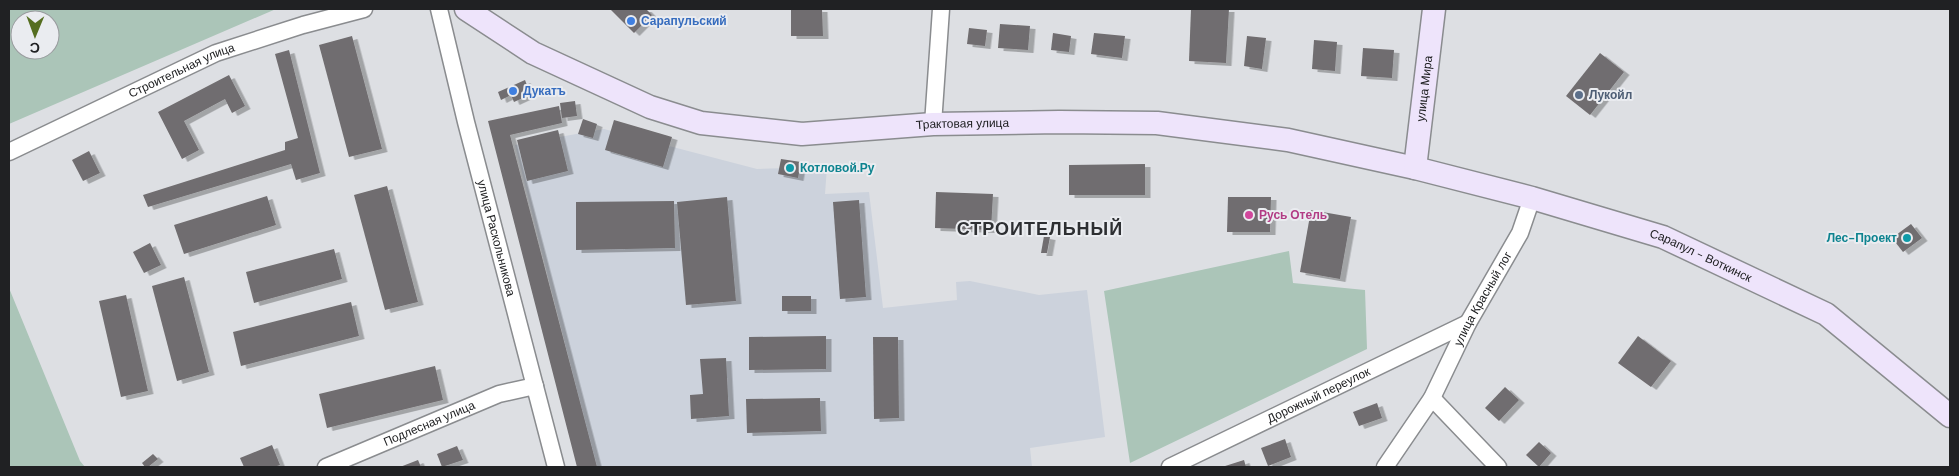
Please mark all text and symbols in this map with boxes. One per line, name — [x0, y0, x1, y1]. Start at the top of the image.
north arrow — [10, 10, 60, 60]
place label: Сарапульский — [641, 13, 727, 29]
marker: Сарапульский — [625, 15, 637, 27]
text: С — [30, 39, 40, 57]
street label: Строительная улица — [126, 39, 237, 102]
street label: улица Мира — [1413, 54, 1436, 122]
place label: Дукатъ — [523, 83, 566, 99]
marker: Дукатъ — [507, 85, 519, 97]
place label: Лукойл — [1589, 87, 1632, 103]
marker: Лукойл — [1573, 89, 1585, 101]
street label: Трактовая улица — [915, 115, 1010, 133]
place label: Котловой.Ру — [800, 160, 875, 176]
marker: Котловой.Ру — [784, 162, 796, 174]
street label: улица Раскольникова — [473, 178, 519, 298]
place label: Русь Отель — [1259, 207, 1327, 223]
marker: Русь Отель — [1243, 209, 1255, 221]
district label: СТРОИТЕЛЬНЫЙ — [957, 217, 1123, 241]
street label: Сарапул - Воткинск — [1648, 225, 1755, 286]
place label: Лес-Проект — [1827, 230, 1897, 246]
marker: Лес-Проект — [1901, 232, 1913, 244]
street label: улица Красный лог — [1450, 248, 1516, 349]
street label: Дорожный переулок — [1264, 363, 1373, 427]
street label: Подлесная улица — [381, 397, 478, 450]

